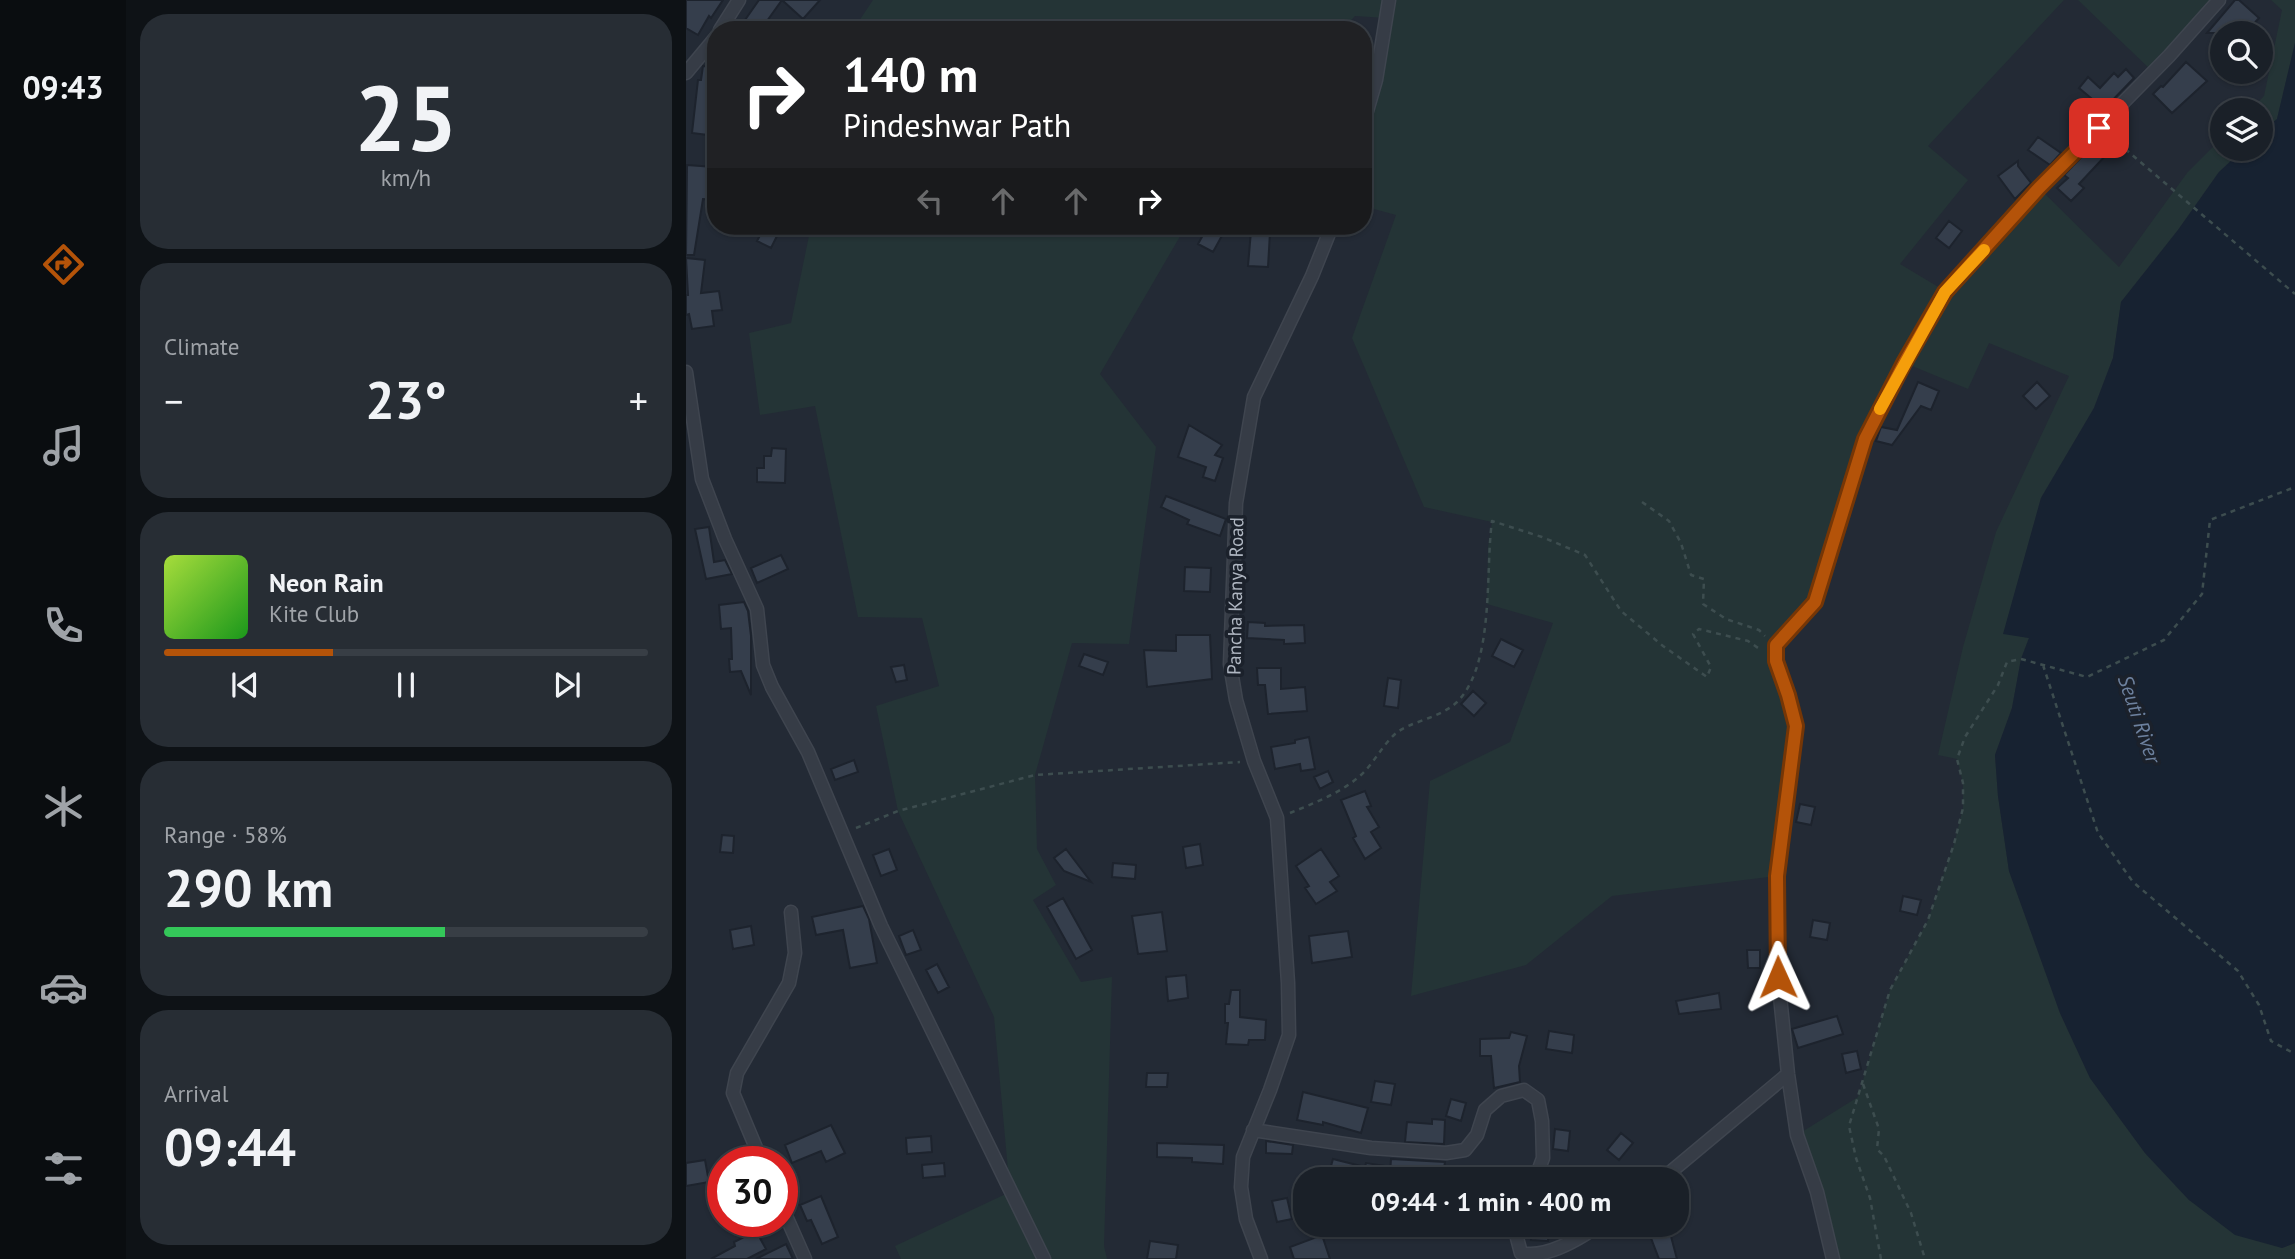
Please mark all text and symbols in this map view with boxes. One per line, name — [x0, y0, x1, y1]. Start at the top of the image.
map controls — [2210, 21, 2273, 161]
button: search — [2210, 21, 2273, 84]
text: 140 m — [843, 42, 978, 106]
icon: right — [728, 49, 819, 140]
text: 25 — [354, 58, 458, 176]
text: 09:43 — [22, 66, 104, 108]
pin — [2069, 98, 2129, 158]
button: layers — [2210, 98, 2273, 161]
text: Pindeshwar Path — [843, 104, 1071, 146]
icon: arrive — [2080, 109, 2118, 147]
text: km/h — [381, 163, 431, 192]
icon: left — [911, 182, 949, 220]
icon: ahead — [984, 182, 1022, 220]
icon: ahead — [1057, 182, 1095, 220]
icon: right — [1130, 182, 1168, 220]
icon: directions — [39, 240, 88, 289]
text: Climate — [164, 332, 239, 361]
text: 23° — [365, 366, 447, 433]
text: − — [164, 376, 183, 425]
text: + — [629, 376, 648, 425]
icon: music — [39, 421, 88, 470]
street label: Pancha Kanya Road — [1222, 517, 1248, 675]
text: Neon Rain — [269, 566, 384, 599]
text: Kite Club — [269, 599, 359, 628]
icon: phone — [39, 601, 88, 650]
icon: previous — [226, 666, 264, 704]
icon: pause — [387, 666, 425, 704]
icon: next — [548, 666, 586, 704]
water label: Seuti River — [2112, 671, 2168, 768]
icon: climate — [39, 782, 88, 831]
text: Range · 58% — [164, 820, 287, 849]
text: 290 km — [164, 854, 333, 921]
position arrow — [1741, 940, 1815, 1014]
icon: car — [39, 963, 88, 1012]
text: Arrival — [164, 1079, 228, 1108]
text: 09:44 — [164, 1113, 296, 1180]
icon: filters — [39, 1144, 88, 1193]
speed limit sign: 30 — [707, 1146, 798, 1237]
text: 09:44 · 1 min · 400 m — [1371, 1185, 1611, 1218]

